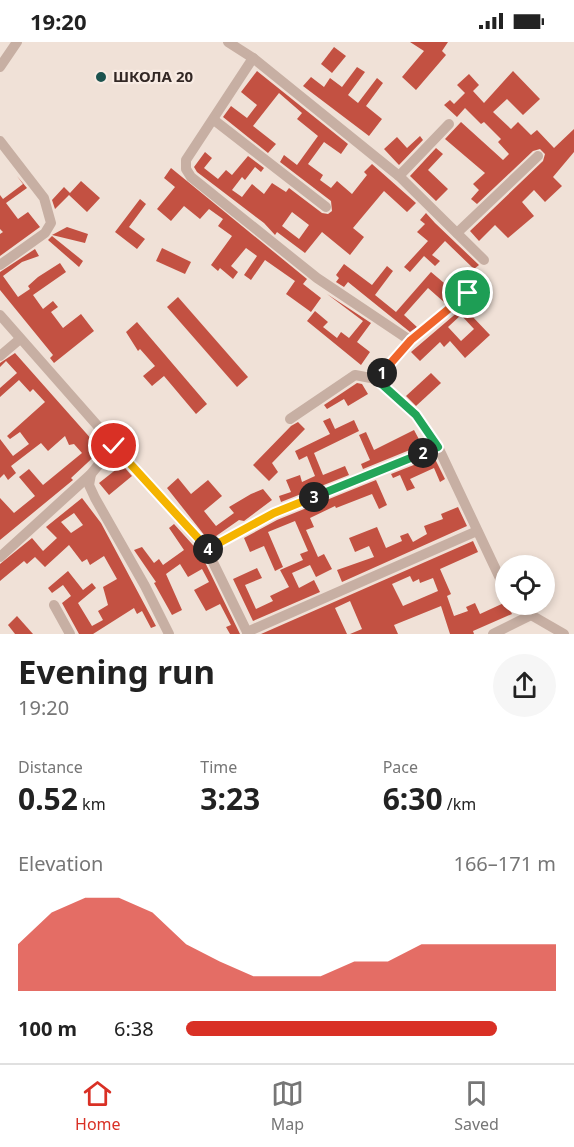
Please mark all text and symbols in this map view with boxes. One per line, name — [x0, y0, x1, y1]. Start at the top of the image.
text: 19:20 — [30, 6, 87, 36]
place label: ШКОЛА 20 — [113, 66, 193, 86]
marker: ШКОЛА 20 — [94, 70, 108, 84]
pin — [442, 267, 493, 318]
icon: arrive — [451, 276, 484, 309]
pin: 1 — [367, 358, 397, 388]
text: 1 — [377, 362, 387, 384]
pin — [88, 420, 139, 471]
icon: check — [97, 429, 130, 462]
pin: 2 — [408, 438, 438, 468]
text: 2 — [418, 442, 428, 464]
pin: 3 — [299, 482, 329, 512]
text: 3 — [309, 486, 319, 508]
pin: 4 — [193, 534, 223, 564]
text: 4 — [203, 538, 213, 560]
map controls — [495, 555, 555, 615]
button: locate — [495, 555, 555, 615]
text: Evening run — [18, 649, 215, 694]
button: share — [493, 654, 556, 717]
text: 19:20 — [18, 694, 69, 721]
text: Distance — [18, 756, 83, 778]
text: Time — [200, 756, 237, 778]
text: Pace — [383, 756, 418, 778]
text: 0.52 — [18, 778, 78, 819]
text: 3:23 — [200, 778, 260, 819]
text: 6:30 — [383, 778, 443, 819]
text: km — [78, 793, 106, 815]
text: /km — [443, 793, 476, 815]
text: Elevation — [18, 850, 103, 877]
text: 166–171 m — [453, 850, 556, 877]
text: 100 m — [18, 1015, 77, 1042]
text: 6:38 — [114, 1015, 154, 1042]
tab: Home — [75, 1077, 121, 1135]
tab: Map — [271, 1077, 304, 1135]
tab: Saved — [454, 1077, 499, 1135]

